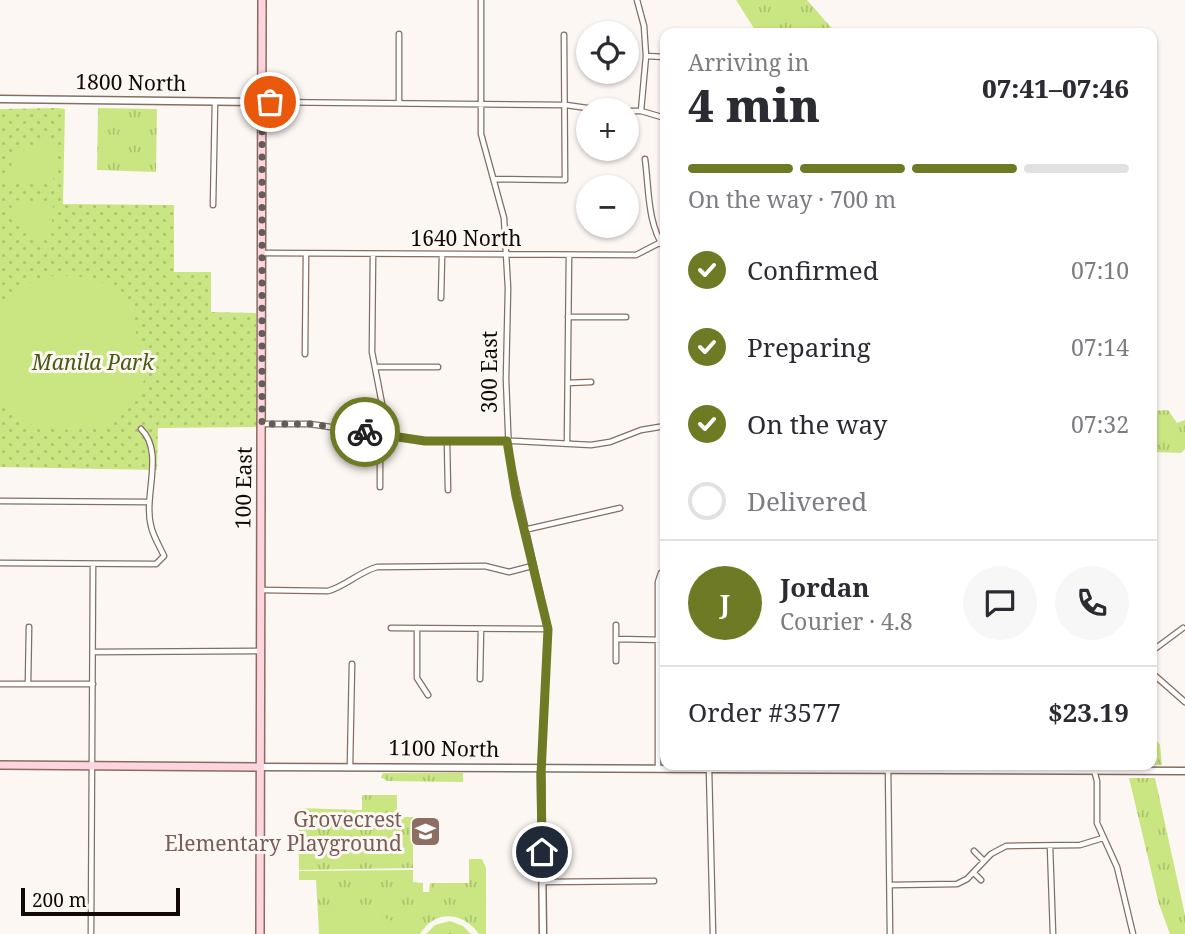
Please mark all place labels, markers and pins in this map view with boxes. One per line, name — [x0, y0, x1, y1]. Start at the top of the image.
pin — [240, 72, 300, 132]
place label: Grovecrest Elementary Playground — [165, 805, 402, 857]
school or university icon: Grovecrest Elementary Playground — [408, 815, 442, 849]
pin — [512, 822, 572, 882]

